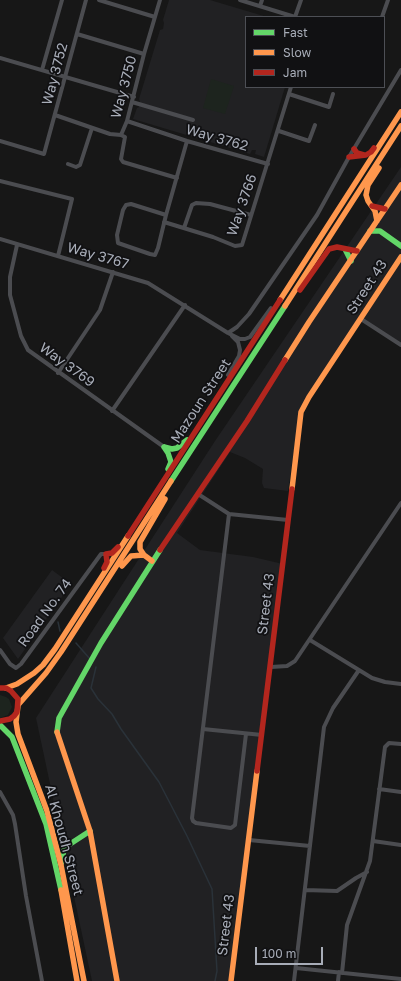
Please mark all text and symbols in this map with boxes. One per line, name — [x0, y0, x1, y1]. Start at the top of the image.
legend — [245, 16, 385, 88]
text: Fast — [283, 25, 308, 40]
street label: Way 3752 — [39, 41, 71, 107]
text: Slow — [283, 45, 311, 60]
street label: Way 3750 — [108, 54, 140, 120]
text: Jam — [283, 65, 307, 80]
street label: Way 3762 — [184, 121, 250, 155]
street label: Way 3766 — [224, 172, 260, 238]
street label: Way 3767 — [65, 239, 131, 273]
street label: Street 43 — [343, 257, 391, 317]
street label: Way 3769 — [36, 339, 98, 391]
street label: Mazoun Street — [167, 356, 235, 446]
street label: Street 43 — [254, 572, 278, 636]
street label: Road No. 74 — [15, 576, 75, 650]
street label: Al Khoudh Street — [41, 783, 87, 897]
street label: Street 43 — [214, 893, 238, 957]
scale bar — [257, 939, 325, 965]
text: 100 m — [262, 946, 296, 961]

